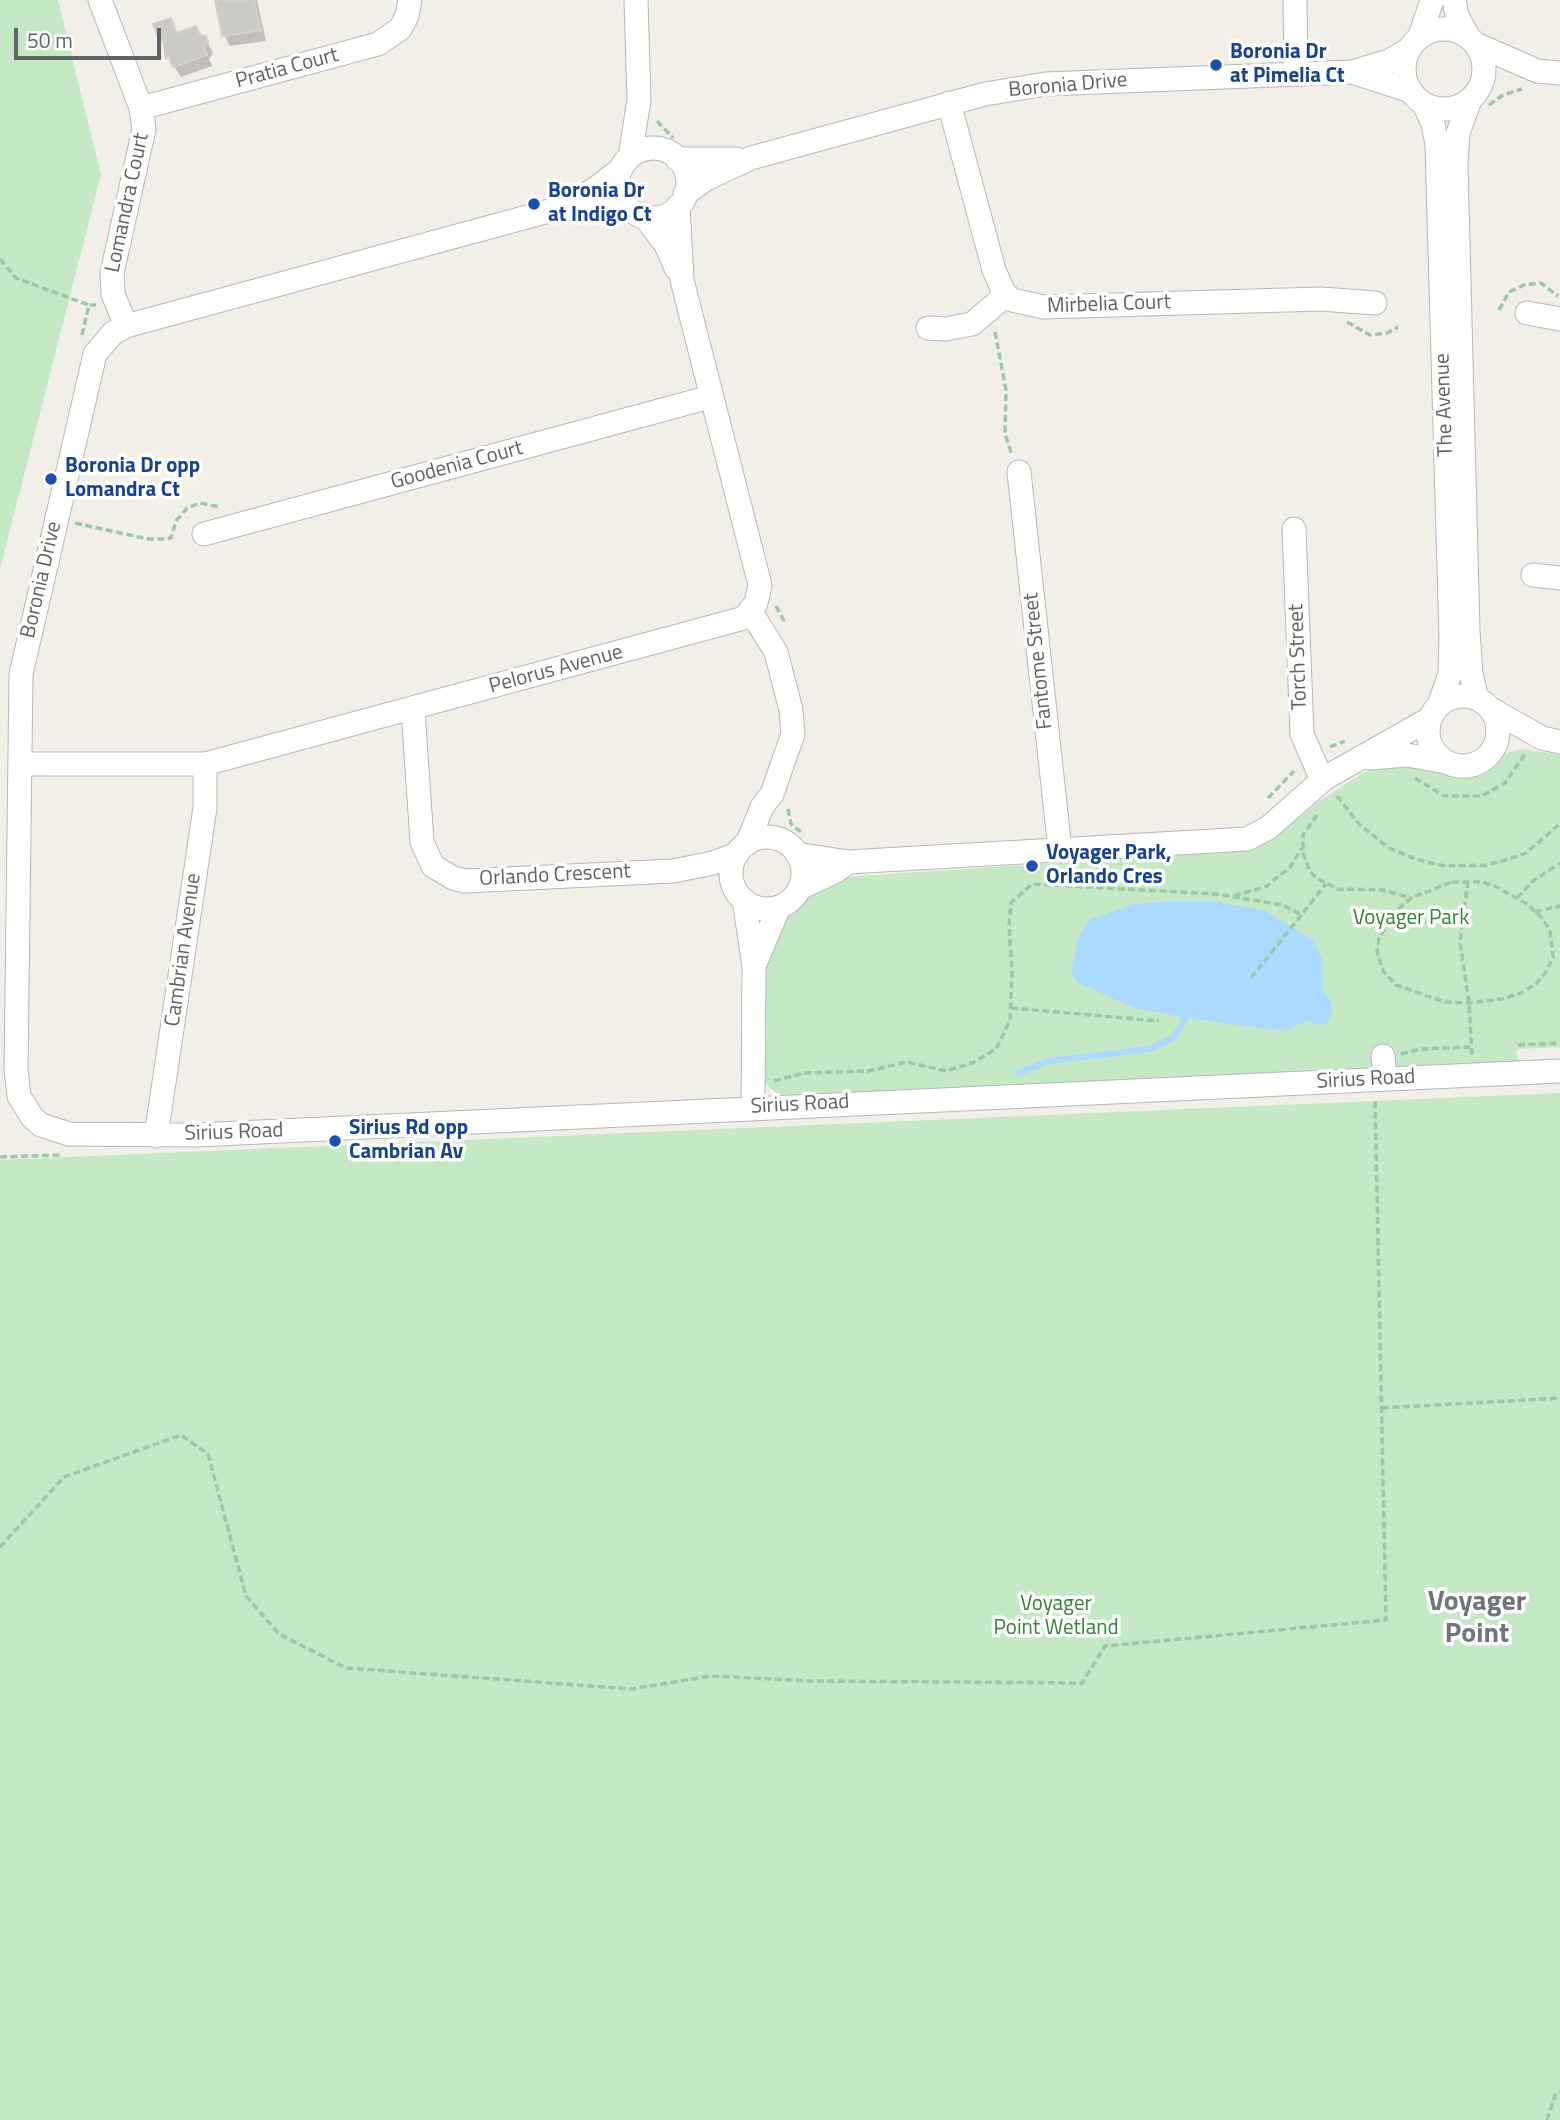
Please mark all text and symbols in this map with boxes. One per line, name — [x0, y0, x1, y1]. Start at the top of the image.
scale bar — [18, 14, 164, 58]
text: 50 m — [27, 24, 73, 56]
place label: Boronia Dr at Pimelia Ct — [1230, 40, 1345, 90]
street label: Pratia Court — [233, 43, 341, 95]
marker: Boronia Dr at Pimelia Ct — [1208, 57, 1224, 73]
street label: Boronia Drive — [1008, 68, 1128, 104]
street label: Lomandra Court — [101, 131, 155, 275]
place label: Boronia Dr at Indigo Ct — [548, 179, 652, 229]
marker: Boronia Dr at Indigo Ct — [526, 196, 542, 212]
street label: Mirbelia Court — [1047, 290, 1171, 320]
street label: The Avenue — [1431, 353, 1459, 457]
street label: Goodenia Court — [388, 436, 526, 496]
place label: Boronia Dr opp Lomandra Ct — [65, 454, 200, 504]
marker: Boronia Dr opp Lomandra Ct — [43, 471, 59, 487]
street label: Boronia Drive — [16, 519, 68, 641]
street label: Fantome Street — [1019, 591, 1059, 731]
street label: Torch Street — [1285, 603, 1313, 711]
street label: Pelorus Avenue — [486, 640, 626, 700]
place label: Voyager Park, Orlando Cres — [1046, 841, 1172, 891]
marker: Voyager Park, Orlando Cres — [1024, 858, 1040, 874]
street label: Orlando Crescent — [479, 859, 631, 893]
street label: Cambrian Avenue — [161, 872, 207, 1028]
park label: Voyager Park — [1353, 906, 1469, 932]
street label: Sirius Road — [1316, 1065, 1416, 1095]
street label: Sirius Road — [750, 1090, 850, 1120]
place label: Sirius Rd opp Cambrian Av — [349, 1116, 468, 1166]
street label: Sirius Road — [184, 1119, 284, 1147]
marker: Sirius Rd opp Cambrian Av — [327, 1133, 343, 1149]
district label: Voyager Point — [1428, 1586, 1526, 1652]
park label: Voyager Point Wetland — [993, 1592, 1119, 1642]

